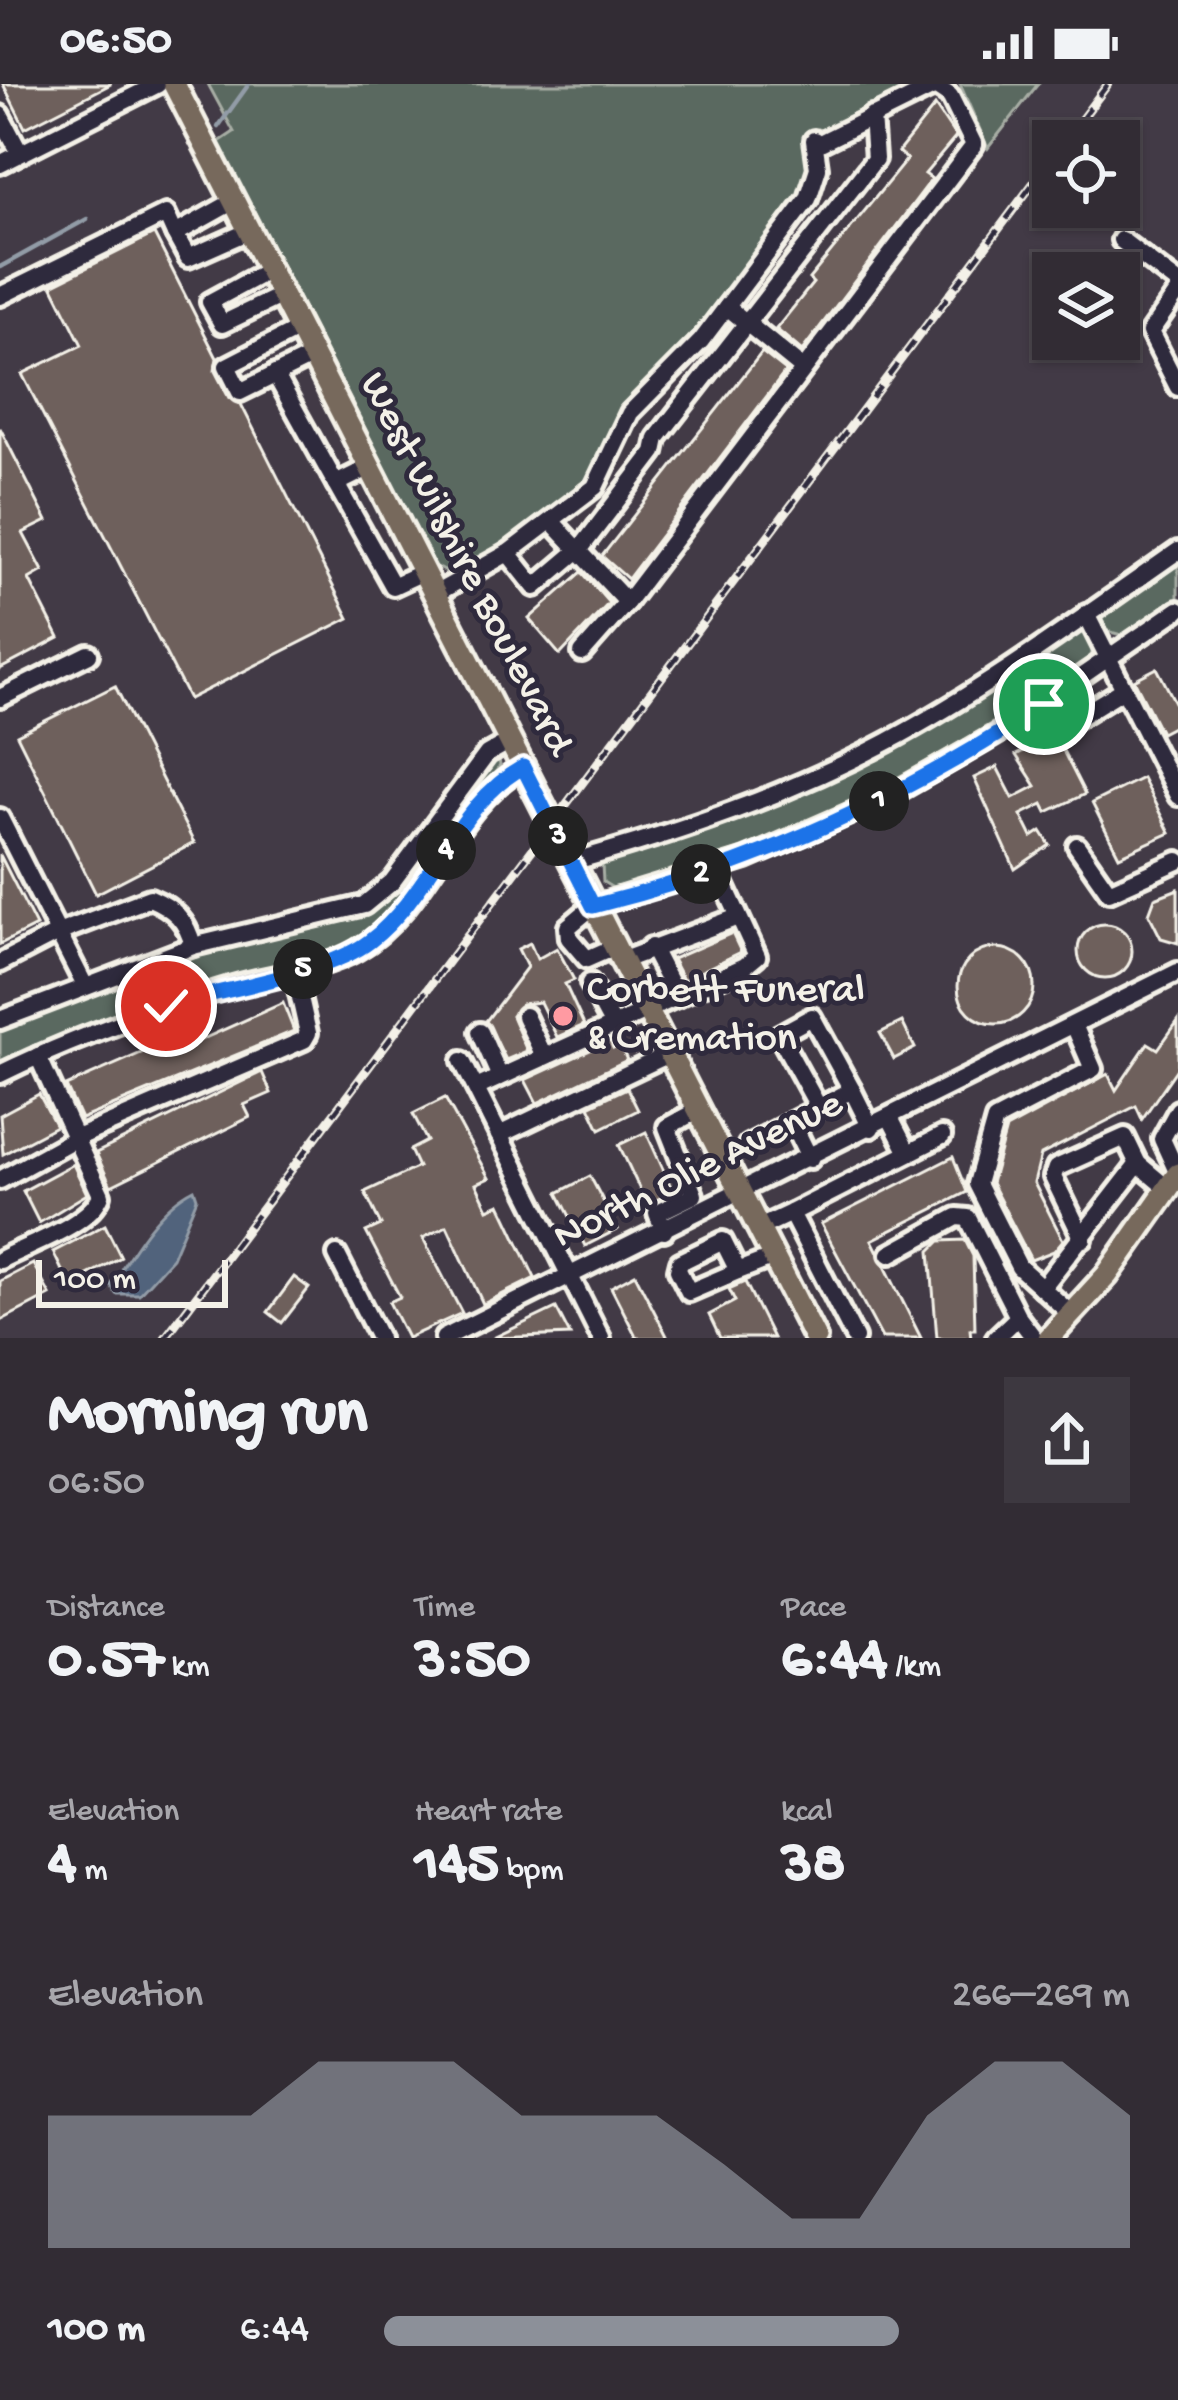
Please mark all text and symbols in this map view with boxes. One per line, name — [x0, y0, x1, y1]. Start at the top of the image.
text: 06:50 — [60, 16, 172, 69]
map controls — [1032, 120, 1140, 360]
button: locate — [1032, 120, 1140, 228]
button: layers — [1032, 252, 1140, 360]
street label: West Wilshire Boulevard — [346, 365, 583, 768]
pin — [993, 653, 1095, 755]
icon: arrive — [1011, 671, 1077, 737]
pin: 1 — [849, 771, 909, 831]
text: 1 — [872, 782, 886, 820]
pin: 3 — [528, 806, 588, 866]
text: 3 — [549, 817, 567, 855]
pin: 4 — [416, 820, 476, 880]
text: 4 — [438, 831, 454, 869]
pin: 2 — [671, 844, 731, 904]
text: 2 — [693, 855, 709, 893]
pin: 5 — [273, 939, 333, 999]
text: 5 — [294, 950, 312, 988]
pin — [115, 955, 217, 1057]
place label: Corbett Funeral & Cremation — [587, 968, 865, 1065]
icon: check — [133, 973, 199, 1039]
marker: Corbett Funeral & Cremation — [550, 1003, 576, 1029]
street label: North Olie Avenue — [547, 1080, 853, 1263]
scale bar — [36, 1254, 228, 1307]
text: 100 m — [54, 1262, 136, 1300]
button: share — [1004, 1377, 1130, 1503]
text: Morning run — [48, 1378, 367, 1456]
text: 06:50 — [48, 1462, 145, 1508]
text: Distance — [48, 1590, 165, 1628]
text: Time — [415, 1590, 475, 1628]
text: Pace — [781, 1590, 846, 1628]
text: 0.57 — [48, 1628, 164, 1698]
text: 3:50 — [415, 1628, 530, 1698]
text: 6:44 — [781, 1628, 887, 1698]
text: km — [164, 1649, 210, 1687]
text: /km — [887, 1649, 941, 1687]
text: Elevation — [48, 1794, 179, 1832]
text: Heart rate — [415, 1794, 562, 1832]
text: kcal — [781, 1794, 833, 1832]
text: 4 — [48, 1832, 76, 1902]
text: 145 — [415, 1832, 499, 1902]
text: 38 — [781, 1832, 845, 1902]
text: m — [76, 1853, 108, 1891]
text: bpm — [499, 1853, 564, 1891]
text: Elevation — [48, 1974, 203, 2020]
text: 266–269 m — [952, 1974, 1130, 2020]
text: 100 m — [48, 2308, 145, 2354]
text: 6:44 — [240, 2308, 309, 2354]

